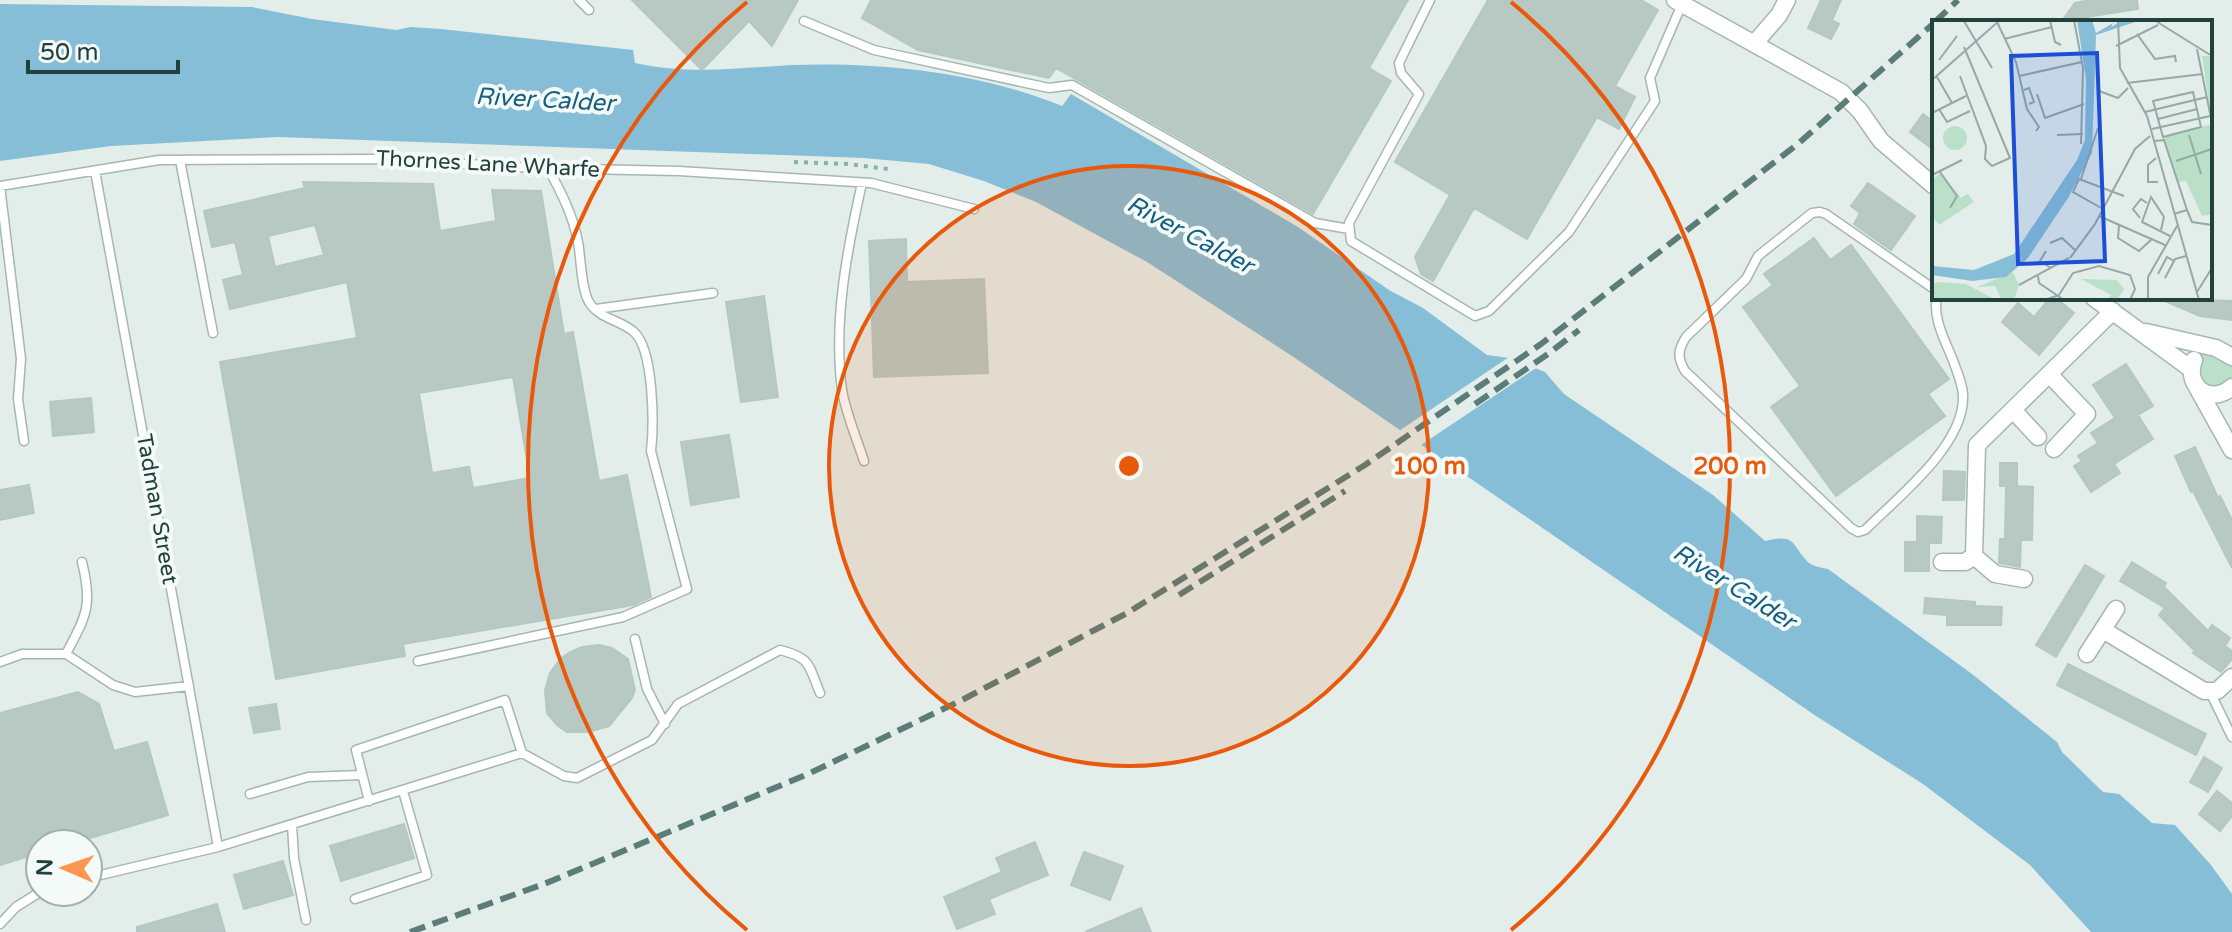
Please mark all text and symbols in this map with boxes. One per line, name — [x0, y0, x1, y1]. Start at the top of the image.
inset map — [1932, 20, 2212, 300]
scale bar — [28, 24, 178, 74]
text: 50 m — [40, 38, 98, 67]
water label: River Calder — [475, 82, 618, 118]
street label: Thornes Lane Wharfe — [376, 145, 600, 183]
water label: River Calder — [1122, 190, 1261, 282]
street label: Tadman Street — [131, 432, 183, 586]
centre of rings — [1115, 452, 1143, 480]
text: 100 m — [1392, 452, 1466, 481]
text: 200 m — [1693, 452, 1767, 481]
water label: River Calder — [1668, 538, 1803, 638]
north arrow — [24, 828, 104, 908]
text: N — [32, 858, 58, 877]

